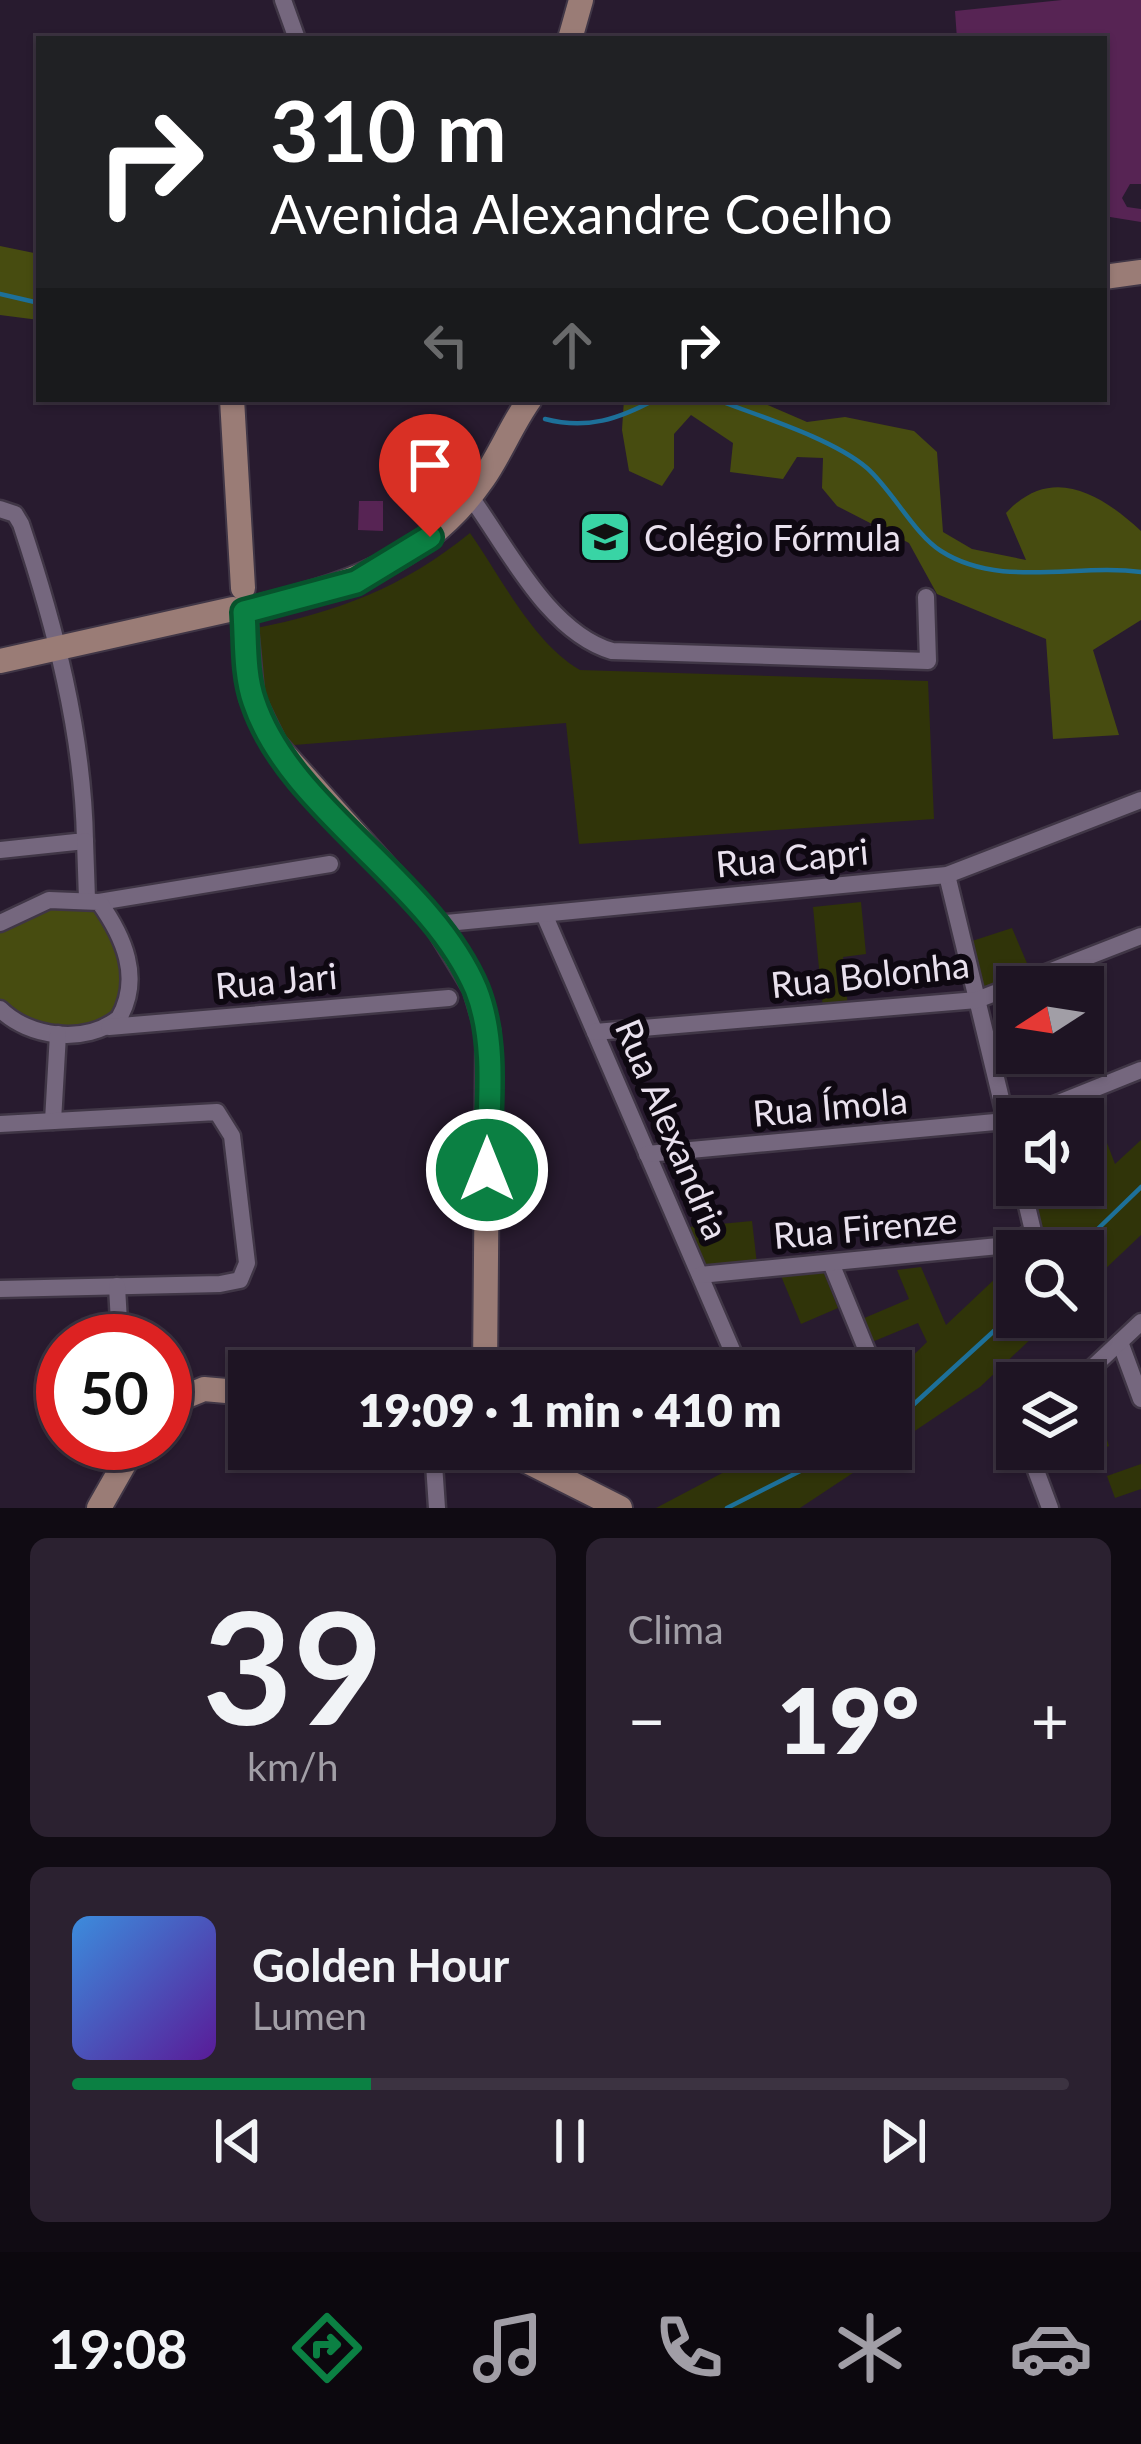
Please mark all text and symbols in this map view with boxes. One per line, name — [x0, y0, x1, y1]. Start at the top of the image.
text: 310 m — [270, 79, 507, 180]
icon: right — [72, 84, 228, 240]
text: Avenida Alexandre Coelho — [270, 181, 893, 246]
icon: left — [413, 312, 479, 378]
icon: ahead — [539, 312, 605, 378]
icon: right — [665, 312, 731, 378]
pin — [379, 414, 481, 537]
icon: arrive — [397, 432, 463, 498]
school or university icon: Colégio Fórmula — [577, 509, 633, 565]
place label: Colégio Fórmula — [644, 515, 901, 559]
street label: Rua Capri — [714, 828, 870, 886]
street label: Rua Bolonha — [769, 942, 971, 1006]
street label: Rua Jari — [213, 953, 339, 1007]
north arrow — [996, 966, 1104, 1074]
map controls — [996, 966, 1104, 1470]
street label: Rua Alexandria — [607, 1012, 739, 1246]
street label: Rua Ímola — [751, 1077, 909, 1135]
button: sound — [996, 1098, 1104, 1206]
position arrow — [424, 1107, 550, 1233]
street label: Rua Firenze — [771, 1197, 959, 1257]
button: search — [996, 1230, 1104, 1338]
speed limit sign: 50 — [36, 1314, 192, 1470]
button: layers — [996, 1362, 1104, 1470]
text: 19:09 · 1 min · 410 m — [358, 1383, 782, 1437]
text: 39 — [202, 1571, 383, 1758]
text: Clima — [628, 1606, 724, 1652]
text: 19° — [777, 1665, 919, 1773]
text: − — [628, 1680, 666, 1759]
text: + — [1031, 1680, 1069, 1759]
text: km/h — [247, 1743, 338, 1789]
text: Golden Hour — [252, 1938, 509, 1992]
text: Lumen — [252, 1992, 367, 2038]
icon: previous — [205, 2108, 271, 2174]
icon: pause — [537, 2108, 603, 2174]
icon: next — [870, 2108, 936, 2174]
icon: directions — [285, 2306, 369, 2390]
icon: music — [466, 2306, 550, 2390]
icon: phone — [647, 2306, 731, 2390]
icon: climate — [828, 2306, 912, 2390]
icon: car — [1009, 2306, 1093, 2390]
text: 19:08 — [48, 2316, 188, 2381]

